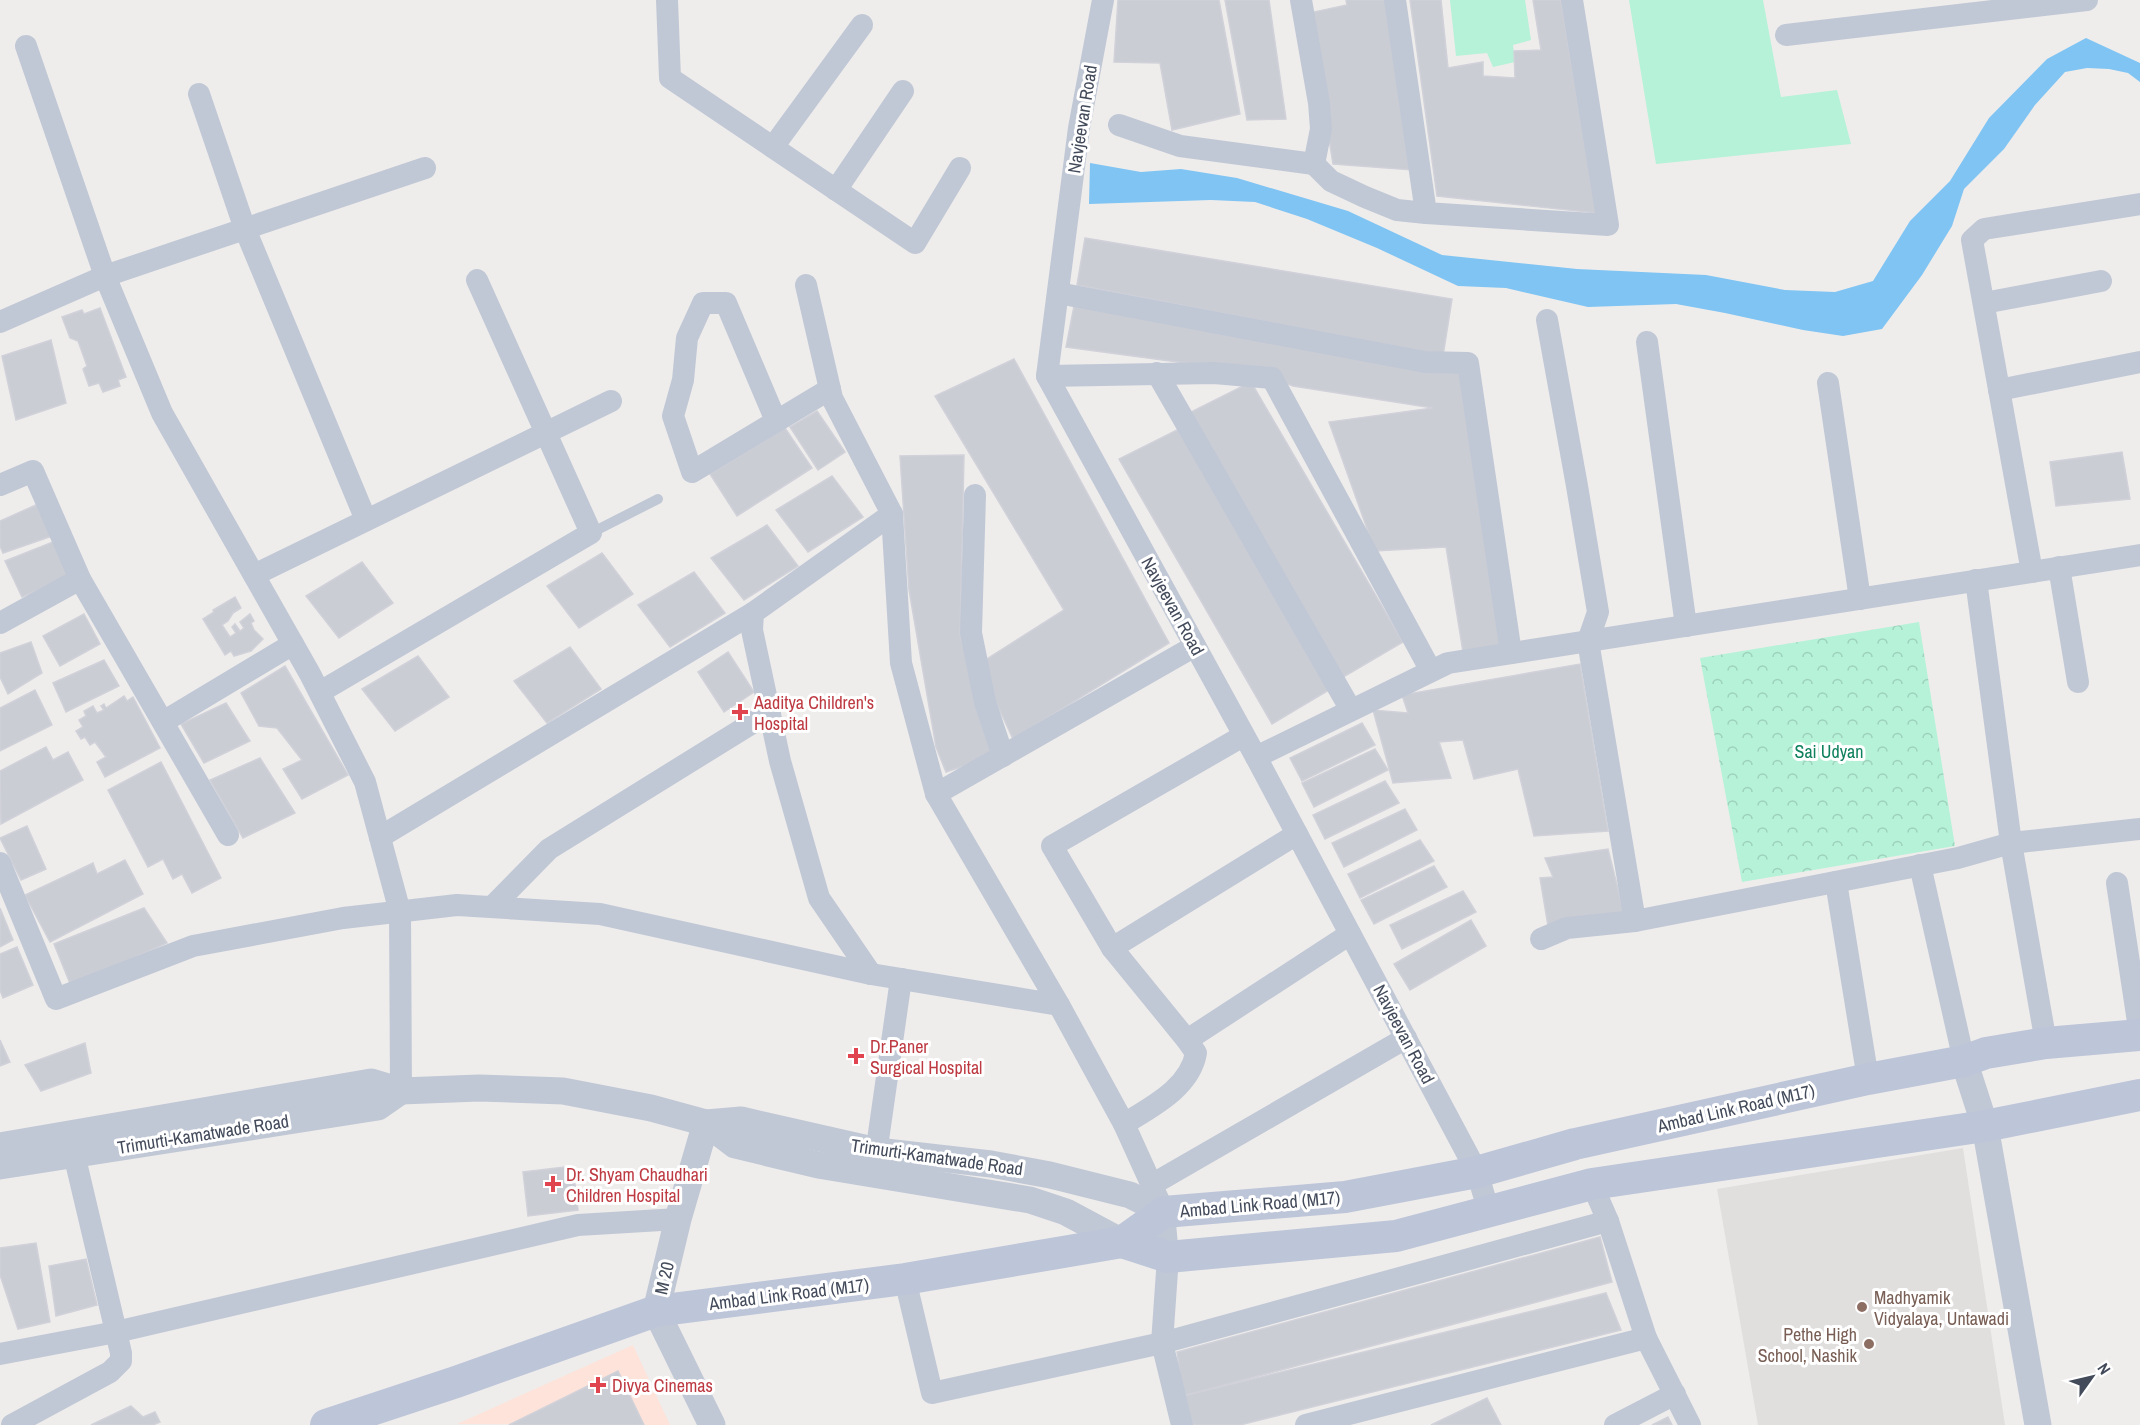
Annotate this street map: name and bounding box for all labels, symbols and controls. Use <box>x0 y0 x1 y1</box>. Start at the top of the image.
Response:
street label: Navjeevan Road <box>1061 63 1103 175</box>
street label: Navjeevan Road <box>1136 552 1210 660</box>
place label: Aaditya Children's Hospital <box>753 690 874 736</box>
marker: Aaditya Children's Hospital <box>731 703 749 721</box>
park label: Sai Udyan <box>1795 739 1863 764</box>
street label: Navjeevan Road <box>1367 980 1441 1088</box>
place label: Dr.Paner Surgical Hospital <box>870 1034 982 1080</box>
marker: Dr.Paner Surgical Hospital <box>847 1047 865 1065</box>
street label: Ambad Link Road (M17) <box>1654 1078 1817 1138</box>
street label: Trimurti-Kamatwade Road <box>115 1108 291 1160</box>
street label: Trimurti-Kamatwade Road <box>849 1133 1025 1181</box>
place label: Dr. Shyam Chaudhari Children Hospital <box>566 1162 708 1208</box>
marker: Dr. Shyam Chaudhari Children Hospital <box>544 1175 562 1193</box>
street label: Ambad Link Road (M17) <box>1178 1185 1341 1224</box>
street label: M 20 <box>648 1259 680 1297</box>
street label: Ambad Link Road (M17) <box>707 1272 870 1316</box>
place label: Madhyamik Vidyalaya, Untawadi <box>1874 1285 2009 1331</box>
marker: Madhyamik Vidyalaya, Untawadi <box>1855 1300 1869 1314</box>
place label: Pethe High School, Nashik <box>1758 1322 1858 1368</box>
marker: Pethe High School, Nashik <box>1862 1337 1876 1351</box>
north arrow <box>2062 1347 2122 1407</box>
text: N <box>2093 1359 2116 1379</box>
place label: Divya Cinemas <box>612 1373 713 1398</box>
marker: Divya Cinemas <box>589 1376 607 1394</box>

